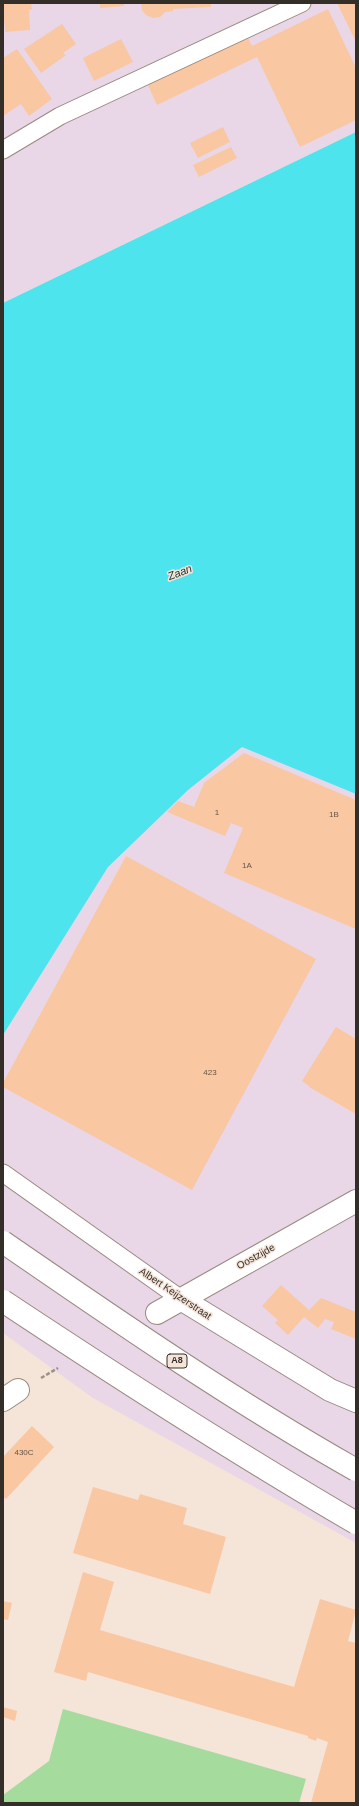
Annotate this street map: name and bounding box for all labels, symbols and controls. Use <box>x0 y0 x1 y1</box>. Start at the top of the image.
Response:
water label: Zaan <box>166 562 194 584</box>
house number: 1 <box>215 808 219 818</box>
house number: 1B <box>329 810 339 820</box>
house number: 1A <box>242 861 252 871</box>
house number: 423 <box>203 1068 217 1078</box>
street label: Oostzijde <box>235 1242 277 1272</box>
street label: Albert Keijzerstraat <box>137 1265 213 1323</box>
road number: A8 <box>167 1354 187 1368</box>
house number: 430C <box>14 1448 34 1458</box>

